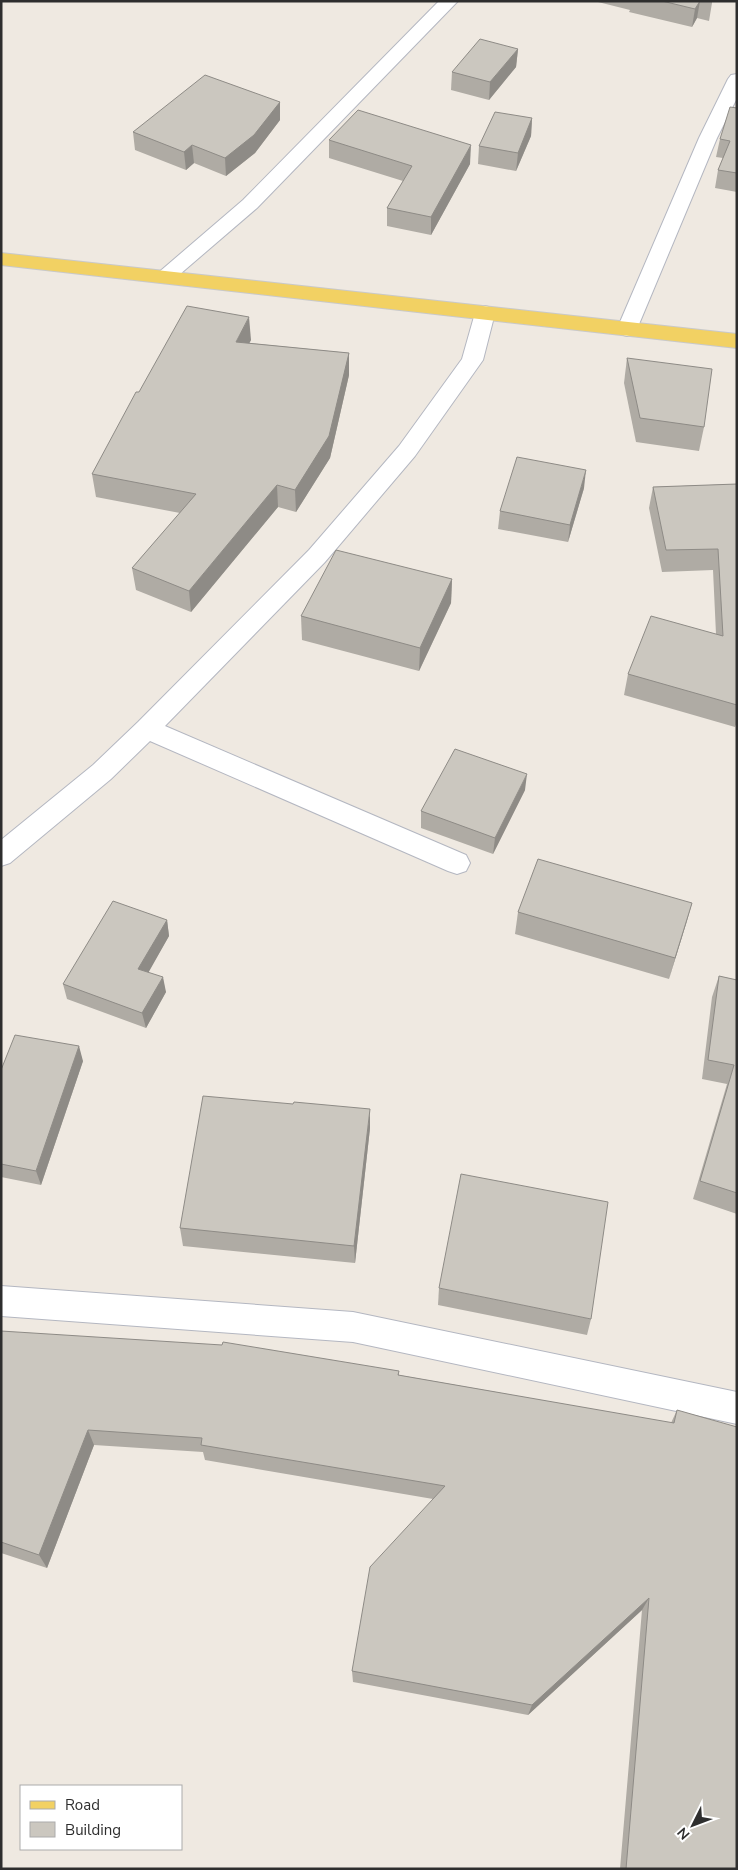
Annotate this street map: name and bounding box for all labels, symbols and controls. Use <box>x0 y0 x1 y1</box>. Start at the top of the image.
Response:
legend <box>20 1785 182 1850</box>
text: Road <box>65 1795 100 1815</box>
north arrow <box>668 1800 718 1850</box>
text: Building <box>65 1820 121 1840</box>
text: N <box>673 1823 694 1844</box>

